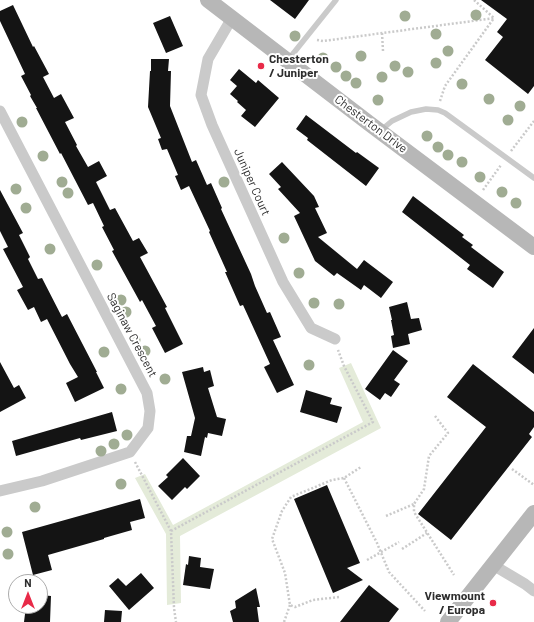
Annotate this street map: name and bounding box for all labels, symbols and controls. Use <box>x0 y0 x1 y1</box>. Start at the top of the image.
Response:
place label: Chesterton / Juniper <box>269 52 329 80</box>
marker: Chesterton / Juniper <box>256 61 266 71</box>
street label: Chesterton Drive <box>332 92 410 156</box>
street label: Juniper Court <box>231 146 273 218</box>
street label: Saginaw Crescent <box>104 290 160 380</box>
north arrow <box>8 574 48 614</box>
text: N <box>24 576 32 589</box>
place label: Viewmount / Europa <box>425 589 485 617</box>
marker: Viewmount / Europa <box>488 598 498 608</box>

